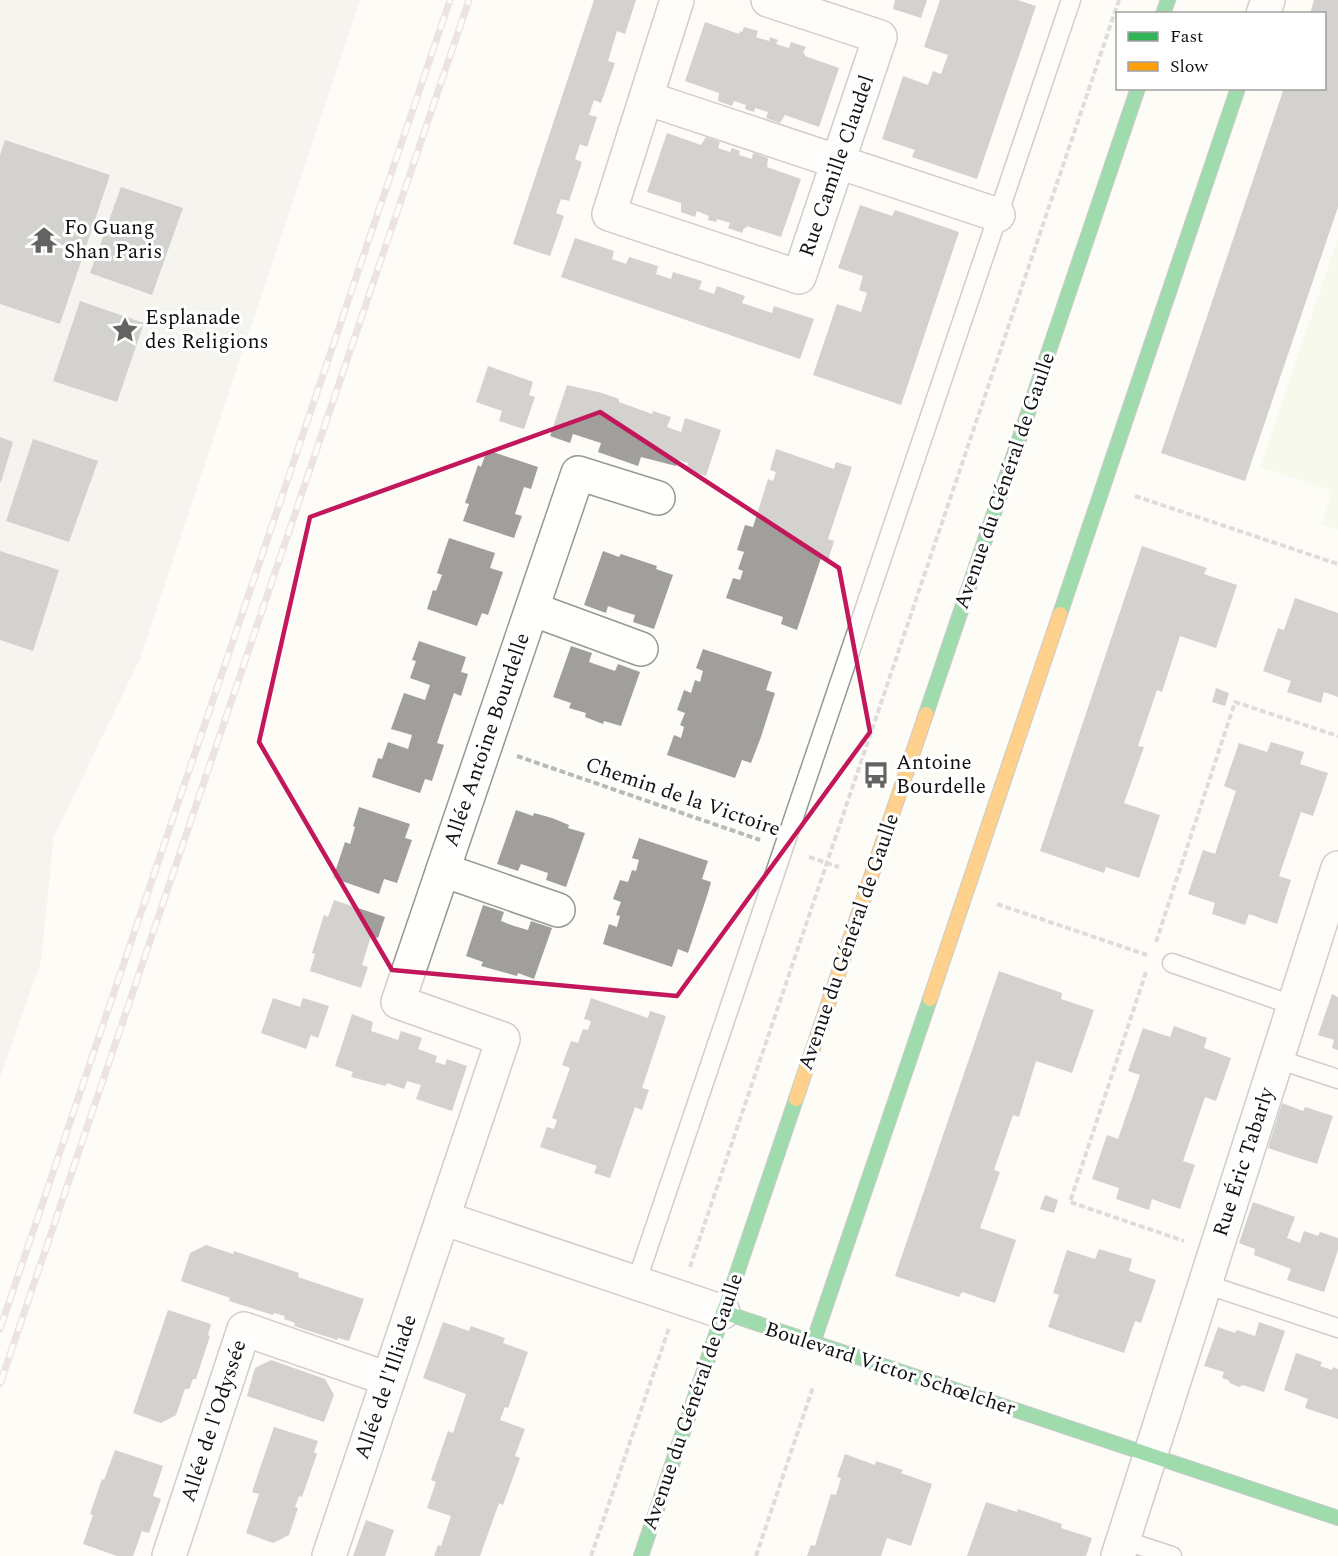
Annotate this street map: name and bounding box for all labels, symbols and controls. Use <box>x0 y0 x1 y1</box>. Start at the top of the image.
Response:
legend <box>1116 12 1326 90</box>
text: Fast <box>1170 23 1203 50</box>
text: Slow <box>1170 53 1209 80</box>
street label: Rue Camille Claudel <box>791 71 883 261</box>
place label: Fo Guang Shan Paris <box>64 212 162 268</box>
temple icon: Fo Guang Shan Paris <box>29 225 59 255</box>
place label: Esplanade des Religions <box>145 302 269 358</box>
place icon: Esplanade des Religions <box>110 315 140 345</box>
street label: Avenue du Général de Gaulle <box>946 348 1064 614</box>
street label: Allée Antoine Bourdelle <box>435 629 539 851</box>
place label: Antoine Bourdelle <box>896 747 986 803</box>
street label: Chemin de la Victoire <box>581 749 785 845</box>
bus stop icon: Antoine Bourdelle <box>861 760 891 790</box>
street label: Avenue du Général de Gaulle <box>790 809 908 1075</box>
street label: Rue Éric Tabarly <box>1205 1082 1283 1241</box>
street label: Avenue du Général de Gaulle <box>634 1269 752 1535</box>
street label: Allée de l'Illiade <box>346 1310 426 1464</box>
street label: Boulevard Victor Schœlcher <box>760 1313 1020 1425</box>
street label: Allée de l'Odyssée <box>173 1336 255 1506</box>

